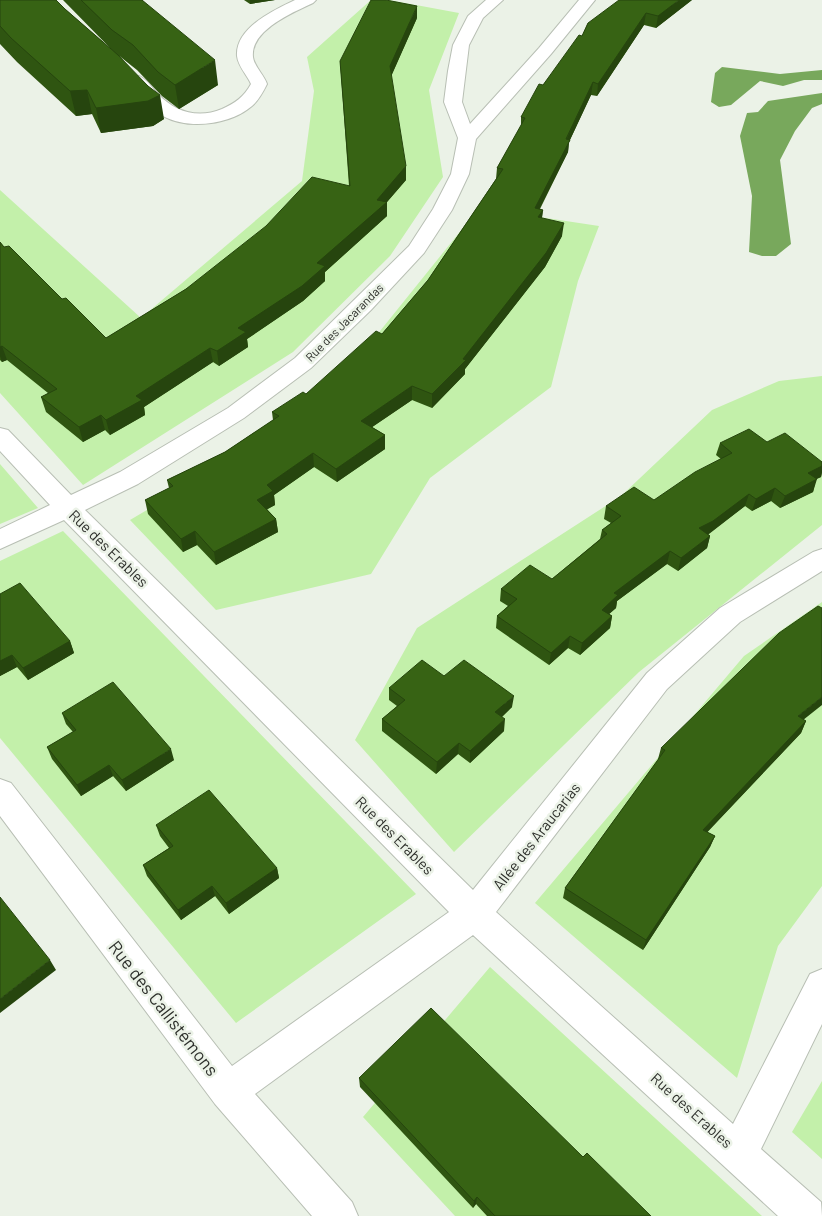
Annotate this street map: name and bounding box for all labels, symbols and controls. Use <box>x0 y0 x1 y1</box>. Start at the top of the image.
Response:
street label: Rue des Jacarandas <box>302 280 386 364</box>
street label: Rue des Erables <box>66 506 152 590</box>
street label: Allée des Araucarias <box>489 779 583 893</box>
street label: Rue des Erables <box>352 792 438 878</box>
street label: Rue des Callistémons <box>104 936 224 1080</box>
street label: Rue des Erables <box>648 1069 736 1151</box>

